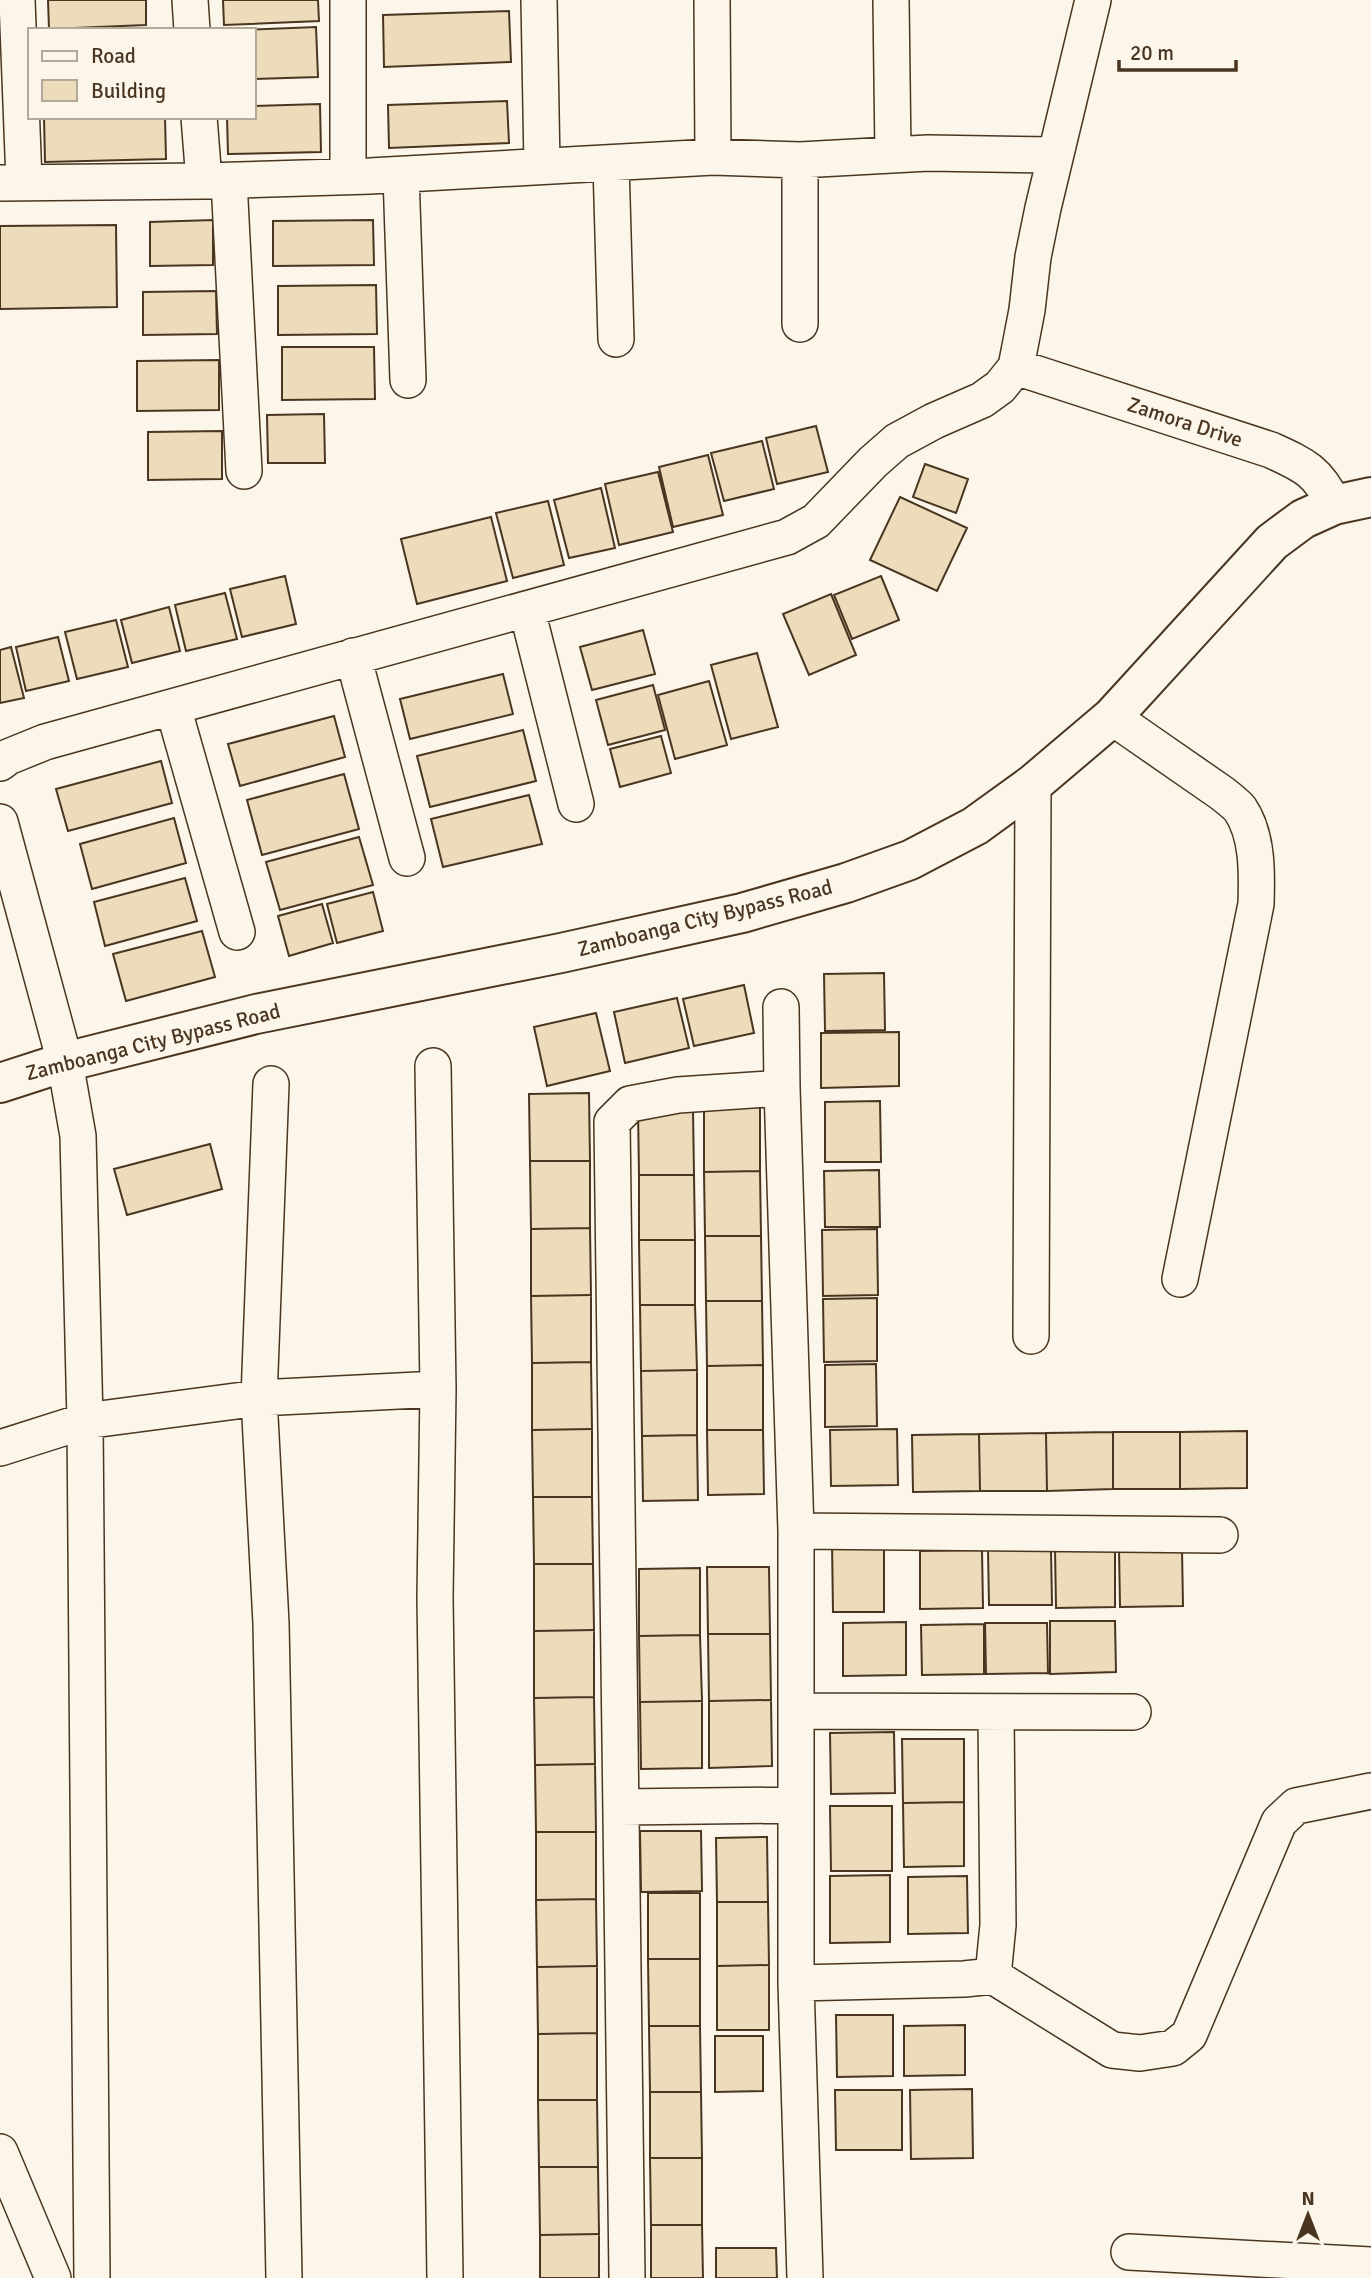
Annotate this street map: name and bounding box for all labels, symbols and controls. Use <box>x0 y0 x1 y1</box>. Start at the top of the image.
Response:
legend <box>28 28 256 119</box>
scale bar <box>1119 28 1236 72</box>
text: 20 m <box>1130 40 1174 66</box>
text: Road <box>91 43 136 69</box>
text: Building <box>91 78 166 104</box>
street label: Zamora Drive <box>1124 391 1246 453</box>
street label: Zamboanga City Bypass Road <box>575 874 835 962</box>
street label: Zamboanga City Bypass Road <box>23 998 283 1086</box>
north arrow <box>1273 2180 1343 2250</box>
text: N <box>1301 2187 1315 2211</box>

